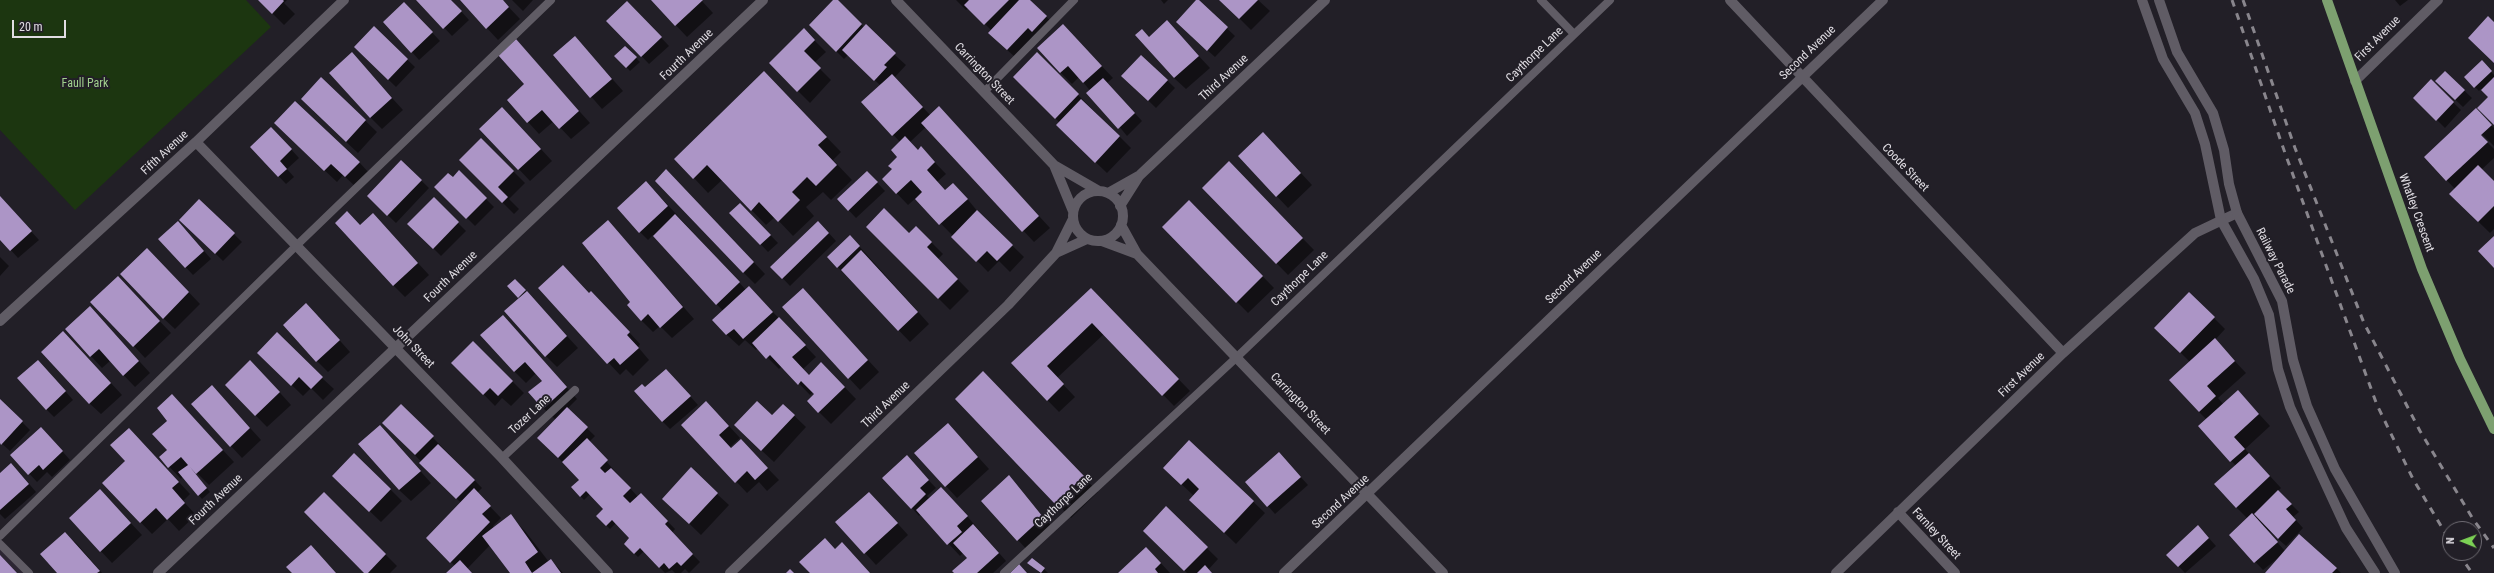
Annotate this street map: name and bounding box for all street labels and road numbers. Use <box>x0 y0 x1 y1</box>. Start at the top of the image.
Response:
street label: First Avenue <box>2352 13 2404 65</box>
street label: Second Avenue <box>1777 23 1839 83</box>
street label: Caythorpe Lane <box>1503 24 1567 86</box>
street label: Fourth Avenue <box>658 26 716 84</box>
street label: Carrington Street <box>951 40 1017 108</box>
street label: Third Avenue <box>1197 52 1251 104</box>
street label: Fifth Avenue <box>139 128 191 178</box>
street label: Coode Street <box>1879 141 1931 195</box>
street label: Whatley Crescent <box>2395 172 2437 254</box>
street label: Railway Parade <box>2252 226 2298 296</box>
street label: Second Avenue <box>1543 247 1605 307</box>
street label: Fourth Avenue <box>422 248 480 306</box>
street label: Caythorpe Lane <box>1268 248 1332 310</box>
street label: John Street <box>389 322 437 372</box>
street label: First Avenue <box>1996 349 2048 401</box>
street label: Carrington Street <box>1267 370 1333 438</box>
street label: Third Avenue <box>859 378 913 432</box>
street label: Tozer Lane <box>506 392 554 438</box>
street label: Caythorpe Lane <box>1032 471 1096 531</box>
street label: Fourth Avenue <box>186 472 246 528</box>
street label: Second Avenue <box>1310 472 1372 532</box>
street label: Farnley Street <box>1909 505 1963 563</box>

